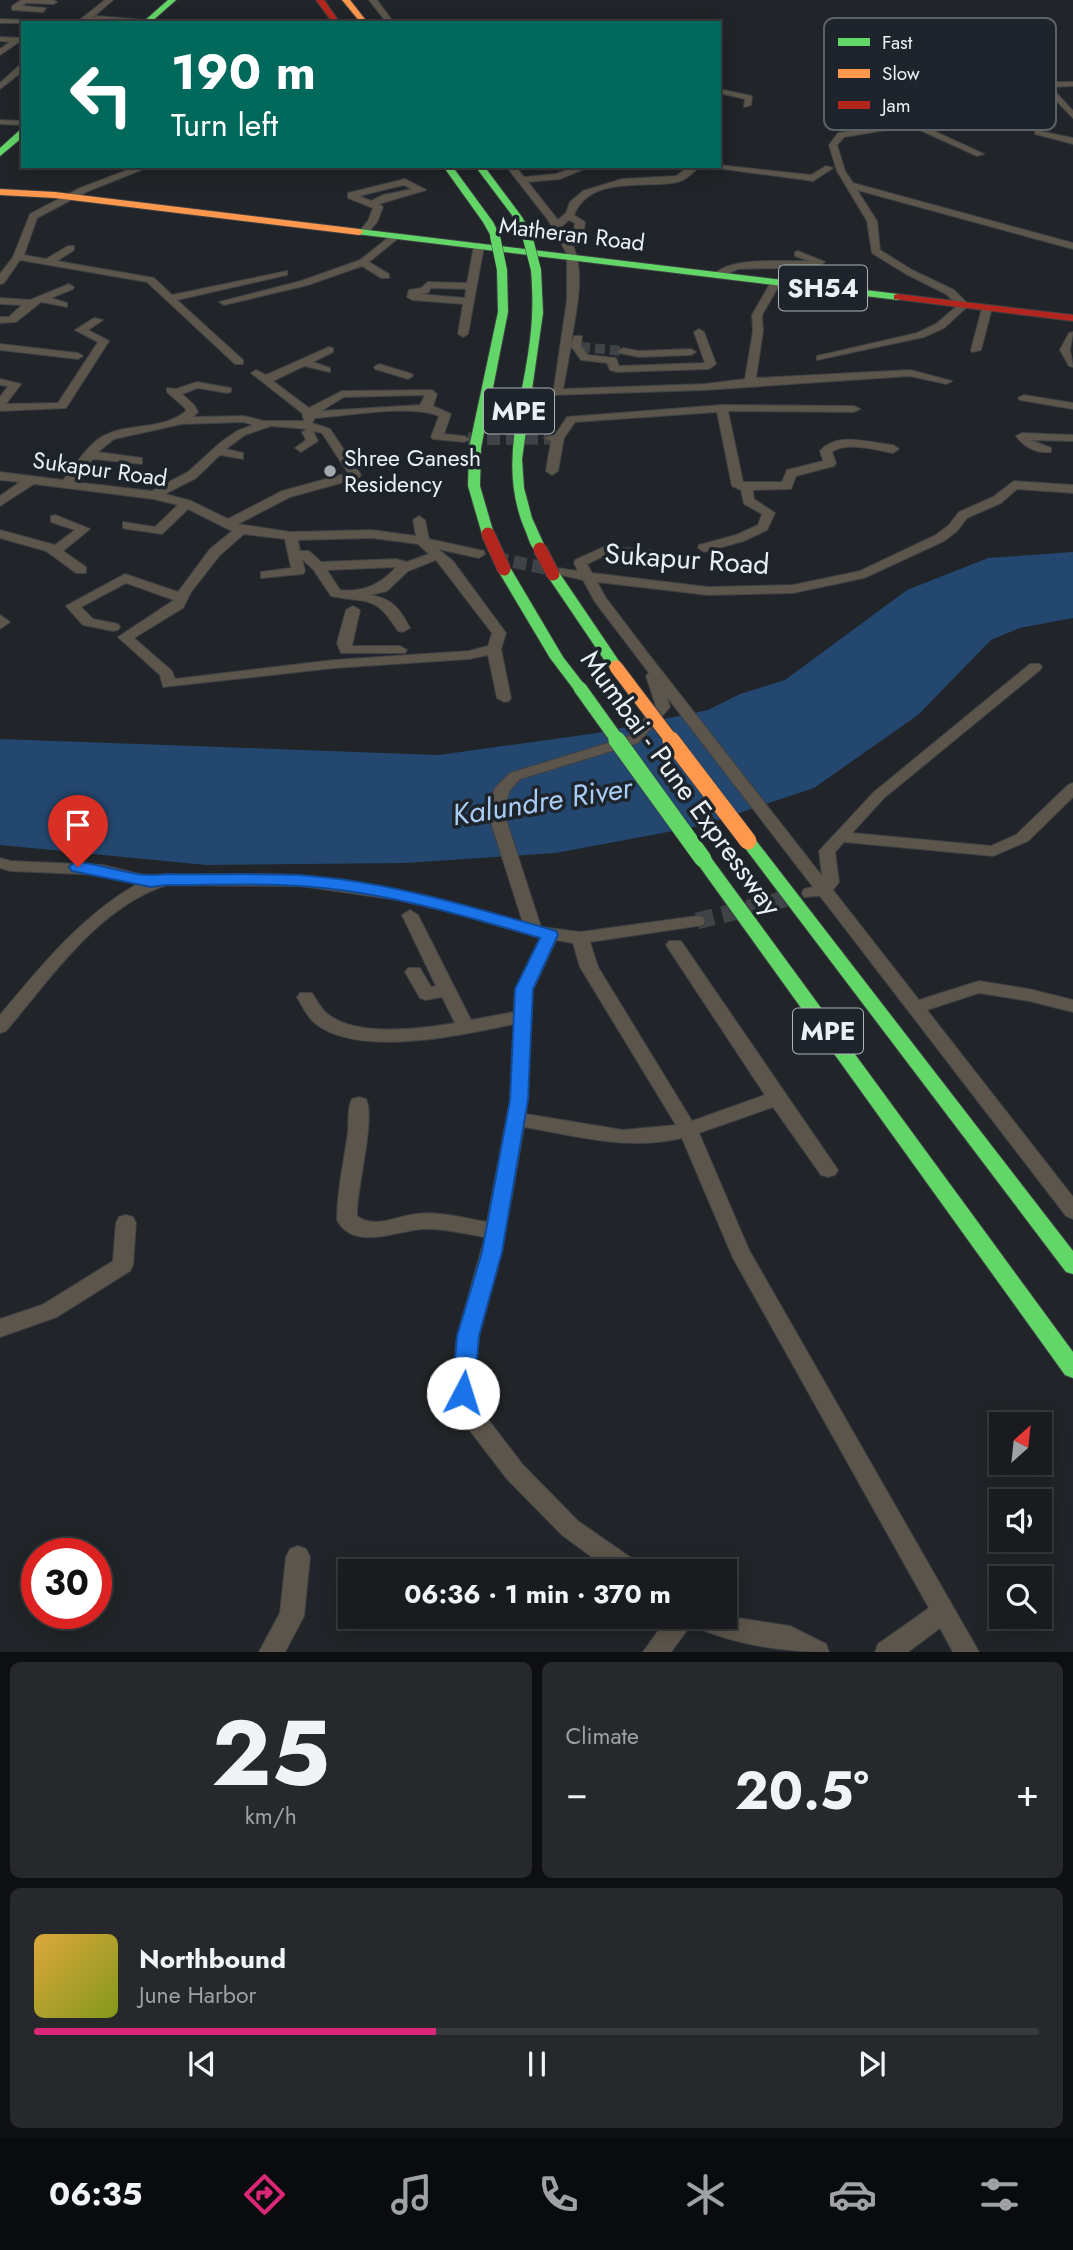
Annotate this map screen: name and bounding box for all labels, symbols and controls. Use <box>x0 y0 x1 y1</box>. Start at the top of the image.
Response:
legend <box>824 18 1056 130</box>
text: Fast <box>882 29 913 56</box>
text: 190 m <box>171 37 316 107</box>
icon: left <box>56 49 147 140</box>
text: Slow <box>882 60 920 87</box>
text: Jam <box>879 92 911 119</box>
text: Turn left <box>171 102 278 148</box>
street label: Matheran Road <box>497 208 647 260</box>
road number: SH54 <box>779 266 867 310</box>
road number: MPE <box>484 388 554 434</box>
place label: Shree Ganesh Residency <box>344 441 481 501</box>
street label: Sukapur Road <box>31 443 169 495</box>
marker: Shree Ganesh Residency <box>322 463 338 479</box>
street label: Sukapur Road <box>603 533 771 585</box>
street label: Mumbai - Pune Expressway <box>571 642 792 925</box>
water label: Kalundre River <box>449 765 637 836</box>
pin <box>48 795 108 867</box>
icon: arrive <box>59 806 97 844</box>
road number: MPE <box>793 1008 863 1054</box>
position arrow <box>426 1356 500 1430</box>
north arrow <box>989 1412 1052 1475</box>
map controls <box>989 1412 1052 1629</box>
button: sound <box>989 1489 1052 1552</box>
speed limit sign: 30 <box>21 1538 112 1629</box>
button: search <box>989 1566 1052 1629</box>
text: 06:36 · 1 min · 370 m <box>404 1575 671 1613</box>
text: 25 <box>212 1688 330 1819</box>
text: Climate <box>566 1719 639 1753</box>
text: 20.5° <box>735 1753 869 1829</box>
text: − <box>566 1765 588 1820</box>
text: + <box>1016 1765 1039 1820</box>
text: km/h <box>245 1799 297 1833</box>
text: Northbound <box>139 1940 286 1978</box>
text: June Harbor <box>139 1978 256 2012</box>
icon: previous <box>183 2045 221 2083</box>
icon: pause <box>518 2045 556 2083</box>
icon: next <box>853 2045 891 2083</box>
icon: directions <box>240 2170 289 2219</box>
icon: music <box>387 2170 436 2219</box>
icon: phone <box>534 2170 583 2219</box>
icon: climate <box>681 2170 730 2219</box>
icon: car <box>828 2170 877 2219</box>
icon: filters <box>975 2170 1024 2219</box>
text: 06:35 <box>49 2171 142 2217</box>

